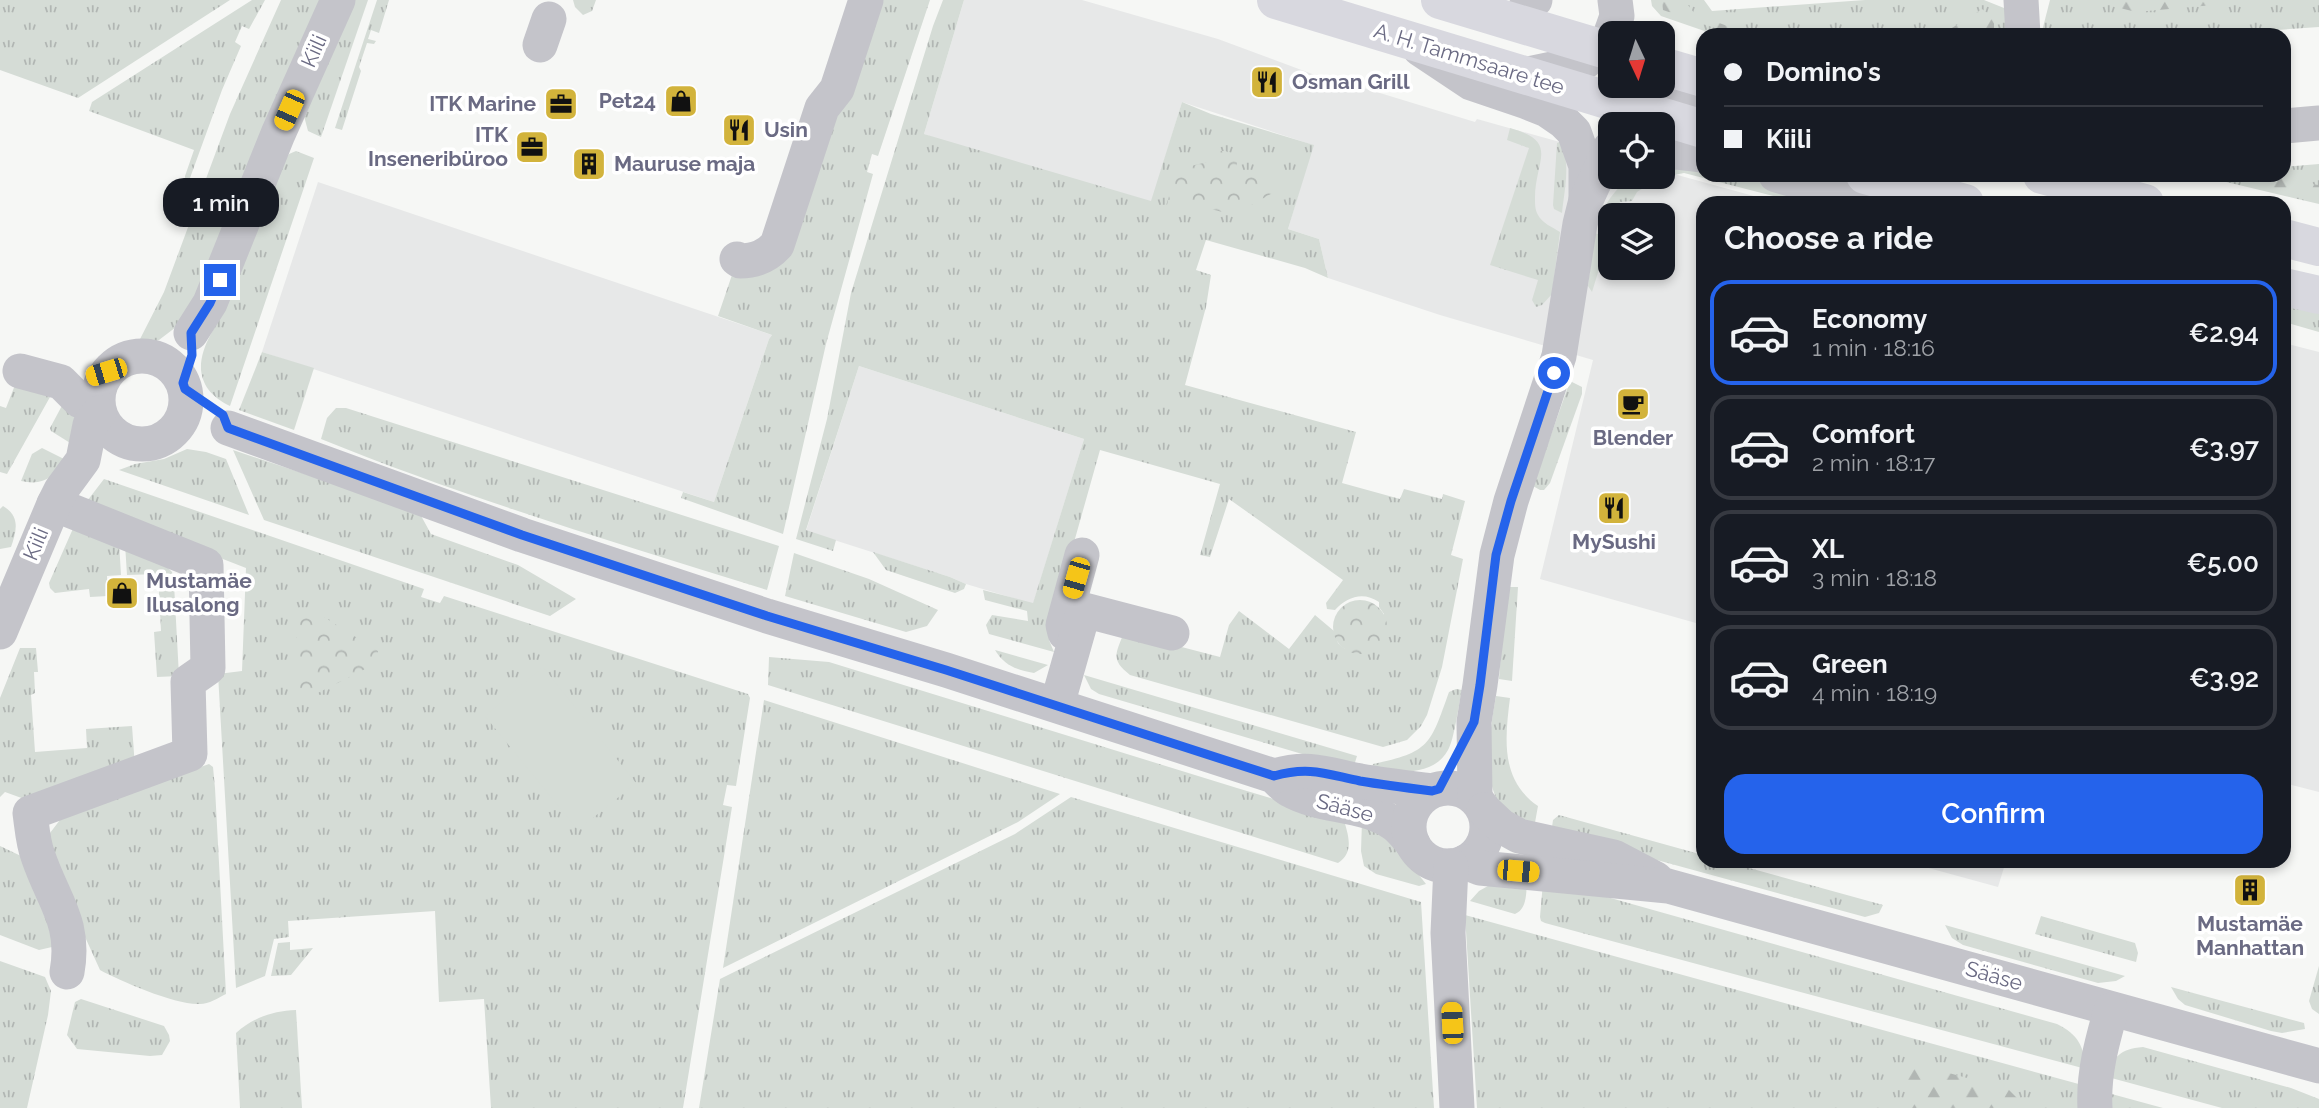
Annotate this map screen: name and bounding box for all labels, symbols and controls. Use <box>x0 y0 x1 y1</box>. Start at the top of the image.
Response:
street label: A. H. Tammsaare tee <box>1371 18 1567 99</box>
north arrow <box>1598 21 1675 98</box>
map controls <box>1598 21 1675 280</box>
street label: Kiili <box>295 31 332 71</box>
text: Domino's <box>1766 57 1881 87</box>
restaurant icon: Osman Grill <box>1248 63 1286 101</box>
place label: Osman Grill <box>1292 69 1410 94</box>
shop icon: Pet24 <box>662 82 700 120</box>
office icon: ITK Marine <box>542 85 580 123</box>
car <box>271 87 308 133</box>
place label: Pet24 <box>599 88 656 113</box>
place label: ITK Marine <box>429 91 536 116</box>
restaurant icon: Usin <box>720 111 758 149</box>
button: locate <box>1598 112 1675 189</box>
place label: Usin <box>764 117 808 142</box>
place label: ITK Inseneribüroo <box>368 122 509 171</box>
text: Kiili <box>1766 124 1812 154</box>
office icon: ITK Inseneribüroo <box>513 128 551 166</box>
building icon: Mauruse maja <box>570 145 608 183</box>
place label: Mauruse maja <box>614 151 755 176</box>
callout: 1 min <box>162 178 278 228</box>
text: 1 min <box>192 189 250 216</box>
button: layers <box>1598 203 1675 280</box>
text: Choose a ride <box>1724 219 1933 256</box>
route end <box>204 264 236 296</box>
icon: car <box>1728 301 1791 364</box>
text: Economy <box>1812 304 1927 334</box>
text: €2.94 <box>2188 318 2259 348</box>
text: 1 min · 18:16 <box>1812 334 1935 361</box>
car <box>83 356 130 388</box>
route start <box>1538 357 1570 389</box>
cafe icon: Blender <box>1614 385 1652 423</box>
icon: car <box>1728 416 1791 479</box>
text: Comfort <box>1812 419 1915 449</box>
place label: Blender <box>1593 425 1673 450</box>
text: €3.97 <box>2189 433 2259 463</box>
text: 2 min · 18:17 <box>1812 449 1935 476</box>
restaurant icon: MySushi <box>1595 489 1633 527</box>
street label: Kiili <box>18 524 53 564</box>
place label: MySushi <box>1572 529 1656 554</box>
icon: car <box>1728 531 1791 594</box>
text: XL <box>1812 534 1844 564</box>
text: €5.00 <box>2186 548 2259 578</box>
car <box>1061 555 1092 601</box>
text: 3 min · 18:18 <box>1812 564 1937 591</box>
place label: Mustamäe Ilusalong <box>146 568 252 617</box>
shop icon: Mustamäe Ilusalong <box>103 574 141 612</box>
icon: car <box>1728 646 1791 709</box>
text: Green <box>1812 649 1888 679</box>
text: €3.92 <box>2189 663 2259 693</box>
text: 4 min · 18:19 <box>1812 679 1937 706</box>
button: Confirm <box>1724 774 2263 854</box>
street label: Sääse <box>1314 788 1376 827</box>
car <box>1497 859 1540 883</box>
building icon: Mustamäe Manhattan <box>2231 871 2269 909</box>
place label: Mustamäe Manhattan <box>2196 911 2304 960</box>
street label: Sääse <box>1963 955 2026 996</box>
car <box>1441 1001 1464 1045</box>

